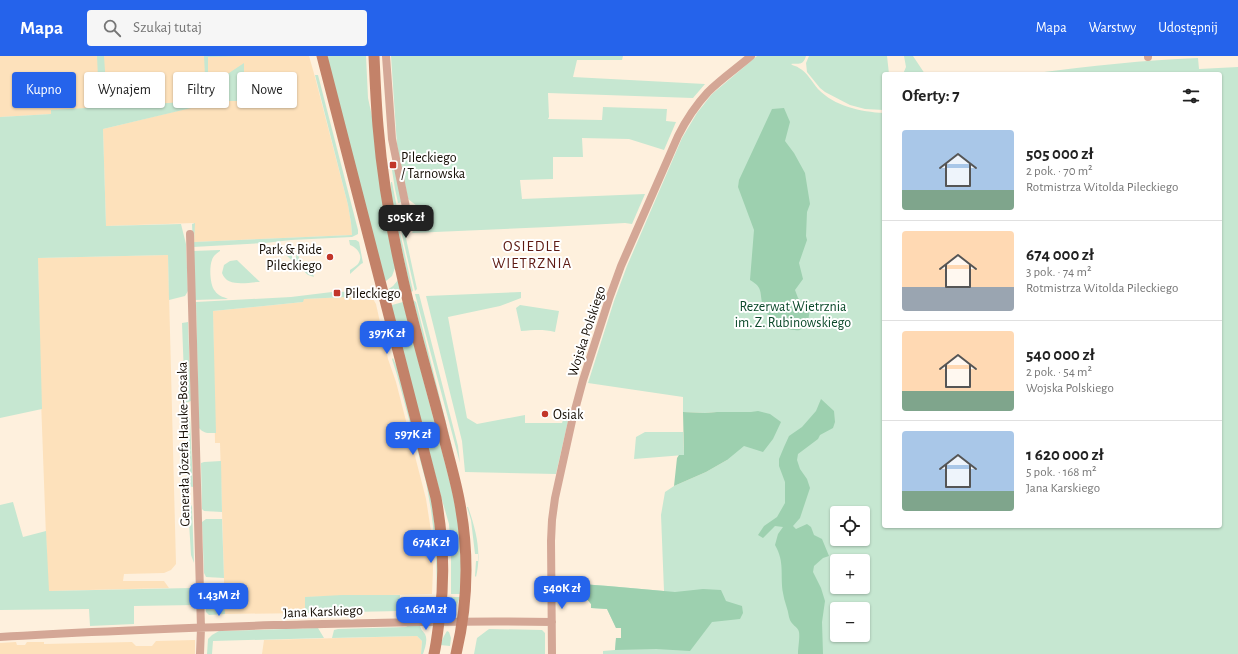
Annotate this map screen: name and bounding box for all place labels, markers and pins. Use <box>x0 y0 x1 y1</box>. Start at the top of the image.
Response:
place label: Pileckiego / Tarnowska <box>401 151 466 181</box>
marker: Pileckiego / Tarnowska <box>388 160 398 170</box>
pin: 505K zł <box>369 205 443 239</box>
place label: Park & Ride Pileckiego <box>259 243 322 273</box>
marker: Park & Ride Pileckiego <box>325 252 335 262</box>
place label: Pileckiego <box>345 287 401 301</box>
marker: Pileckiego <box>332 288 342 298</box>
pin: 397K zł <box>350 321 424 355</box>
place label: Osiak <box>553 408 584 422</box>
marker: Osiak <box>540 409 550 419</box>
pin: 597K zł <box>376 422 450 456</box>
pin: 674K zł <box>394 530 468 564</box>
pin: 540K zł <box>525 576 599 610</box>
pin: 1.43M zł <box>178 583 260 617</box>
pin: 1.62M zł <box>385 597 467 631</box>

